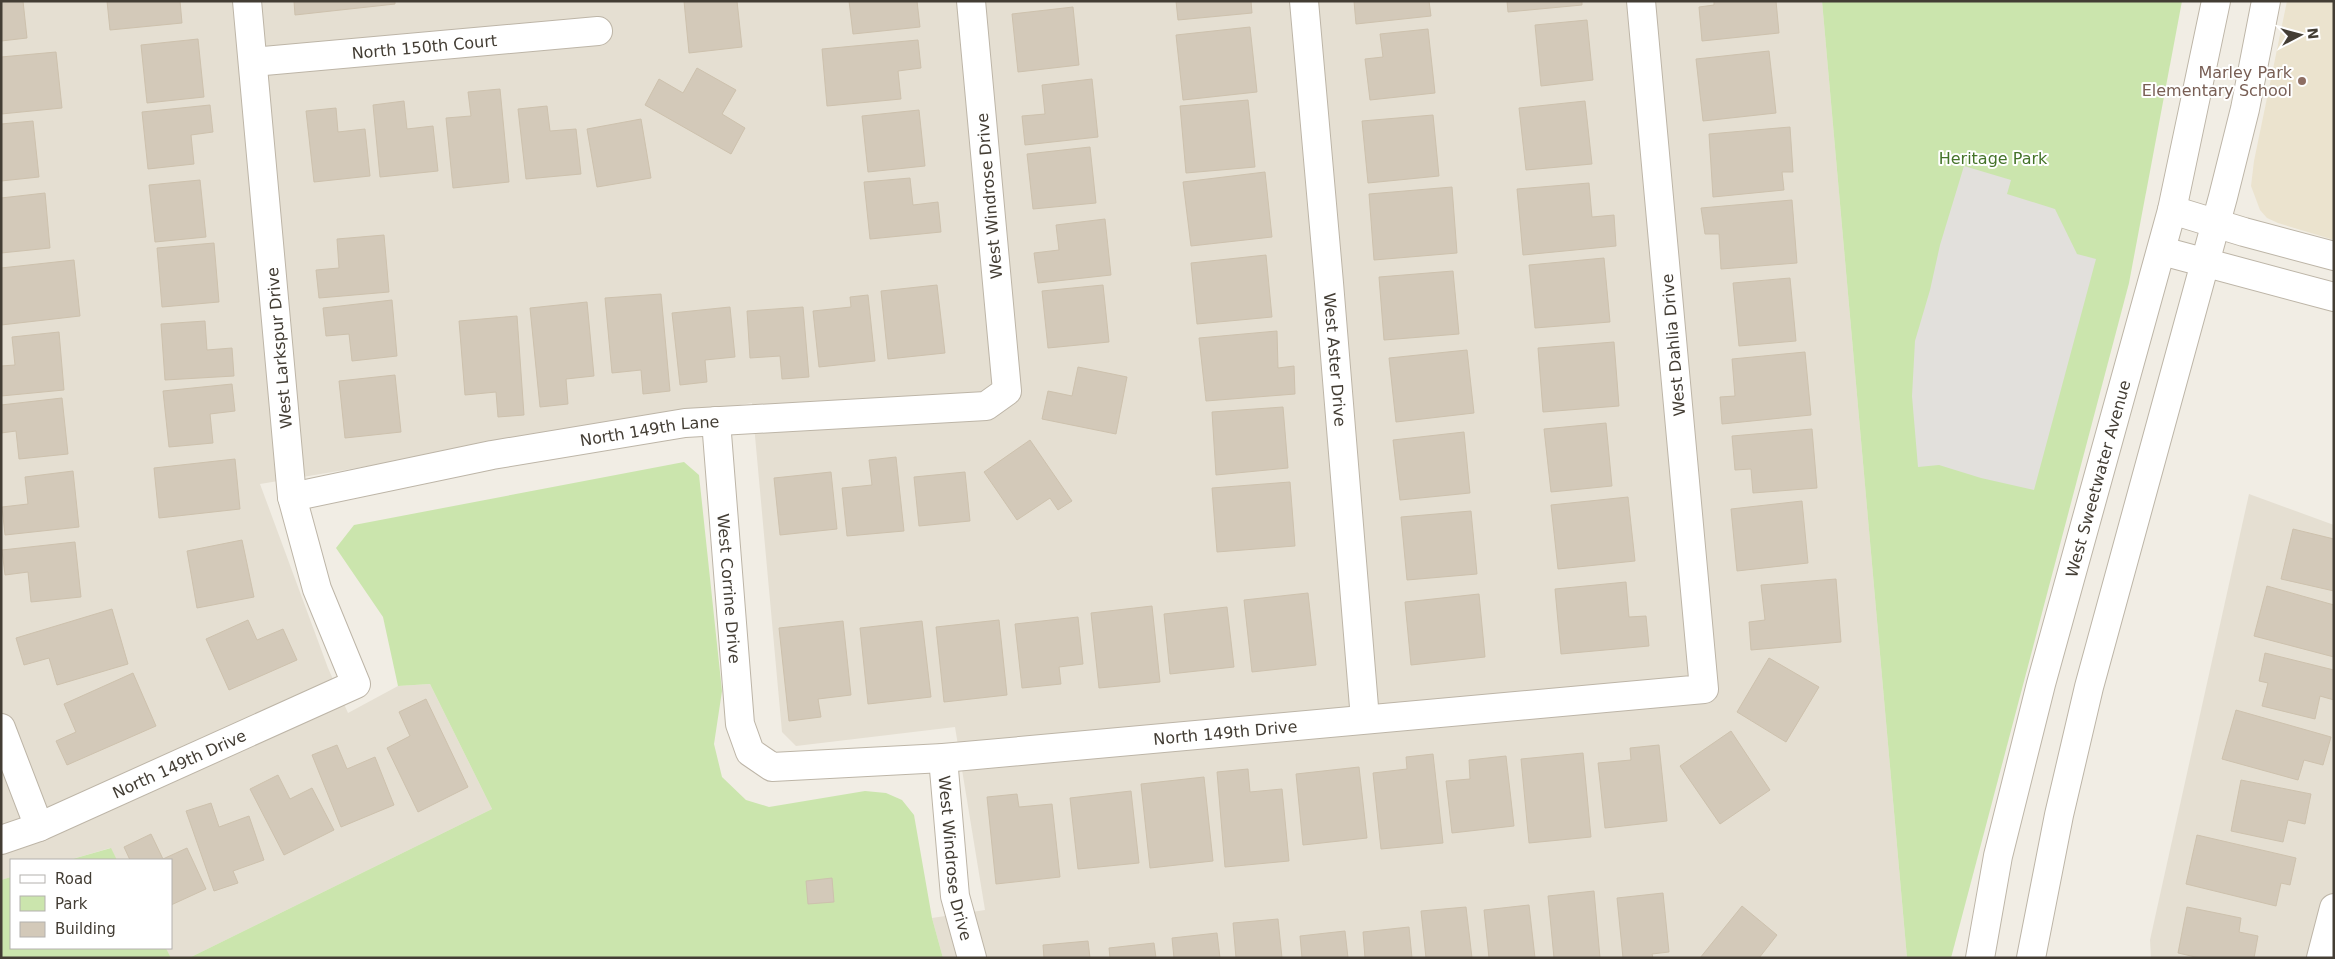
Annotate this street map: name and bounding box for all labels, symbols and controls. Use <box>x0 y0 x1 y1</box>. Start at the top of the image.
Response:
north arrow <box>2275 10 2325 60</box>
text: N <box>2304 27 2321 40</box>
street label: North 150th Court <box>351 31 498 63</box>
place label: Marley Park Elementary School <box>2142 63 2293 100</box>
marker: Marley Park Elementary School <box>2296 75 2308 87</box>
street label: West Windrose Drive <box>973 112 1006 280</box>
park label: Heritage Park <box>1939 149 2048 168</box>
street label: West Larkspur Drive <box>263 266 296 429</box>
street label: West Dahlia Drive <box>1658 273 1689 417</box>
street label: West Aster Drive <box>1320 292 1350 427</box>
street label: West Sweetwater Avenue <box>2062 378 2135 579</box>
street label: North 149th Lane <box>579 412 720 450</box>
street label: West Corrine Drive <box>713 513 744 664</box>
street label: North 149th Drive <box>1152 717 1298 749</box>
street label: North 149th Drive <box>110 726 249 803</box>
street label: West Windrose Drive <box>935 775 976 943</box>
legend <box>10 859 172 949</box>
text: Road <box>55 870 93 888</box>
text: Park <box>55 895 88 913</box>
text: Building <box>55 920 116 938</box>

